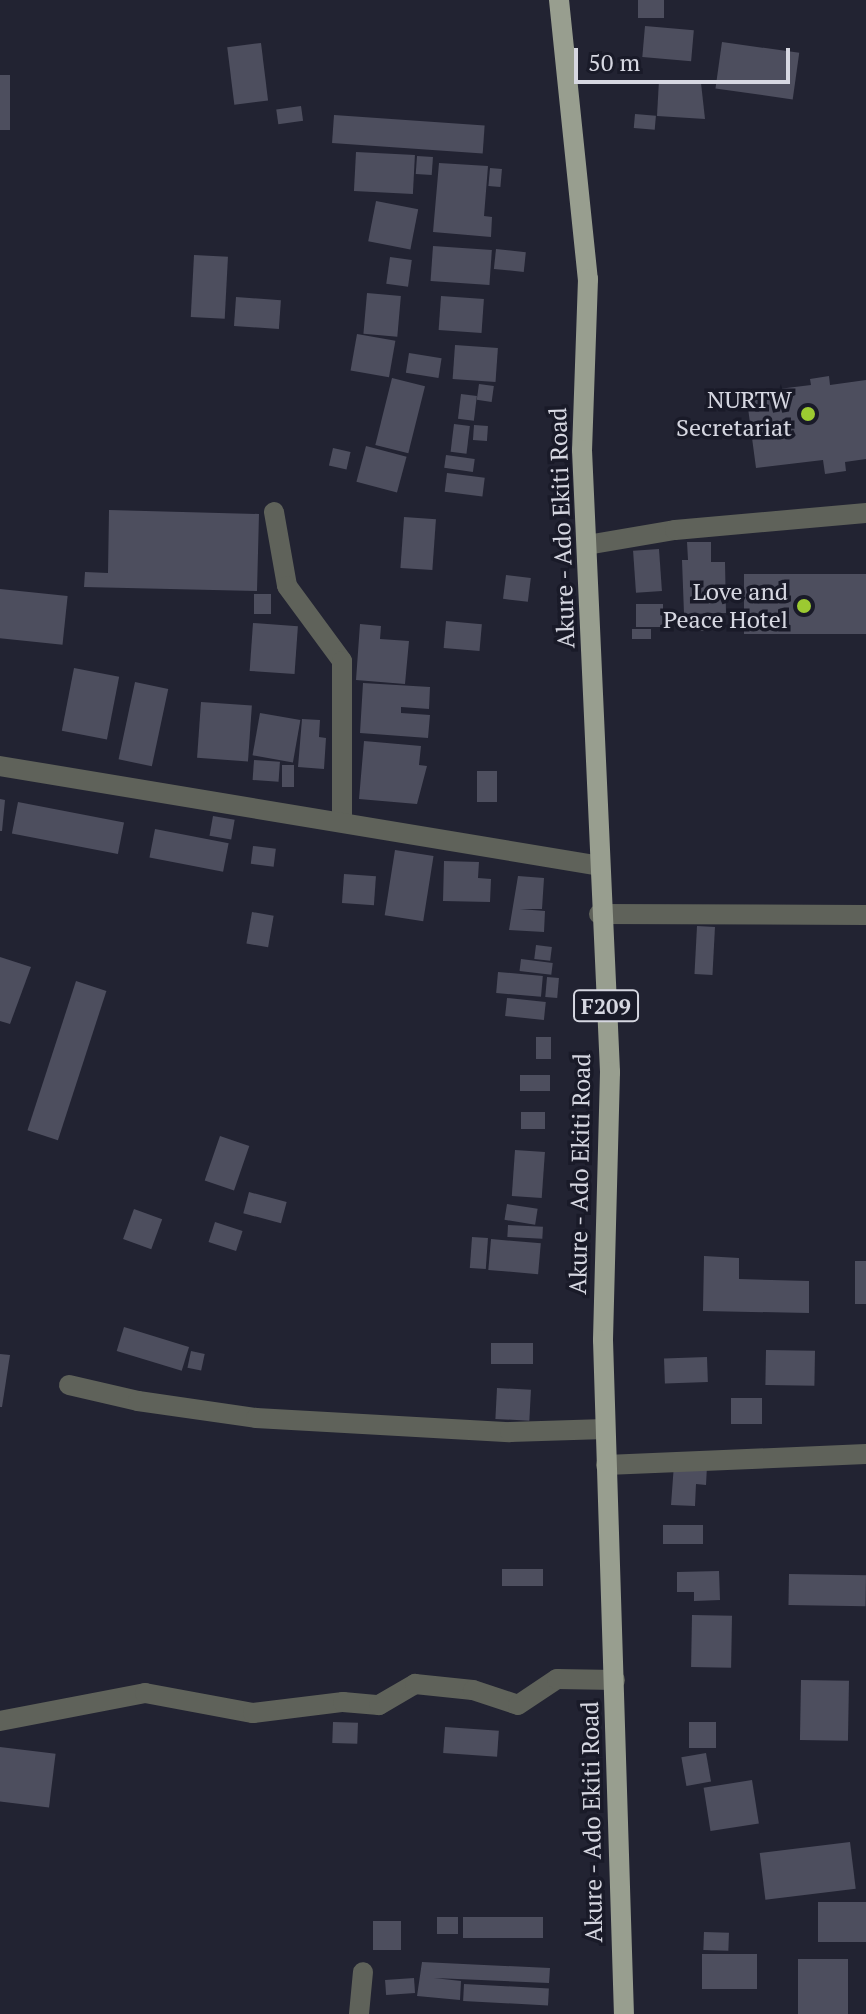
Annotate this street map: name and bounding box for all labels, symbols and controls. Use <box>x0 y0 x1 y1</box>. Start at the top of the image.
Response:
scale bar <box>578 32 794 82</box>
text: 50 m <box>588 46 640 78</box>
place label: NURTW Secretariat <box>676 386 792 442</box>
marker: NURTW Secretariat <box>799 405 817 423</box>
street label: Akure - Ado Ekiti Road <box>543 406 581 650</box>
place label: Love and Peace Hotel <box>663 578 788 634</box>
marker: Love and Peace Hotel <box>795 597 813 615</box>
road number: F209 <box>572 988 640 1024</box>
street label: Akure - Ado Ekiti Road <box>563 1052 597 1296</box>
street label: Akure - Ado Ekiti Road <box>575 1700 609 1944</box>

